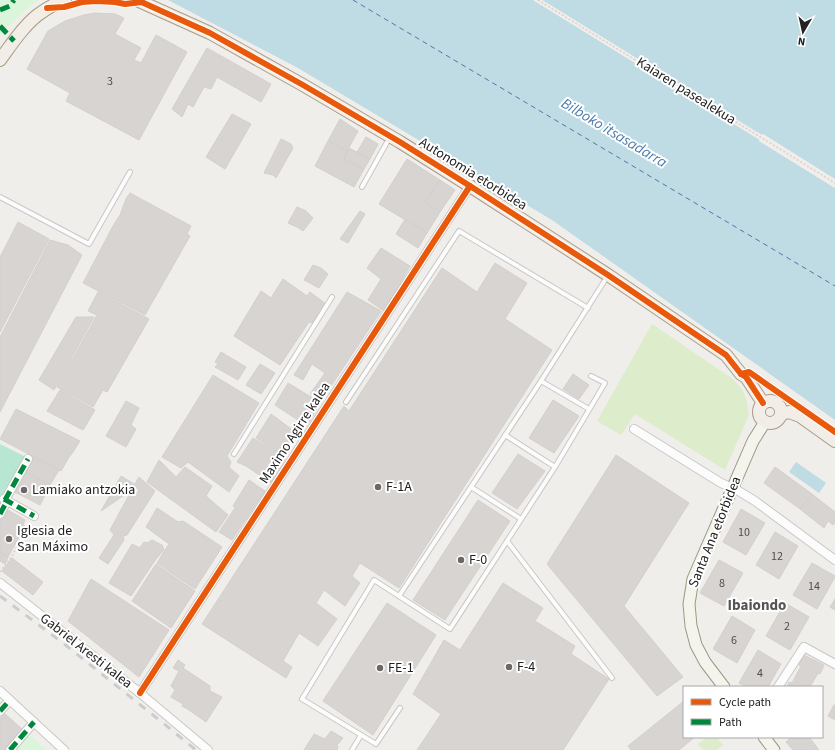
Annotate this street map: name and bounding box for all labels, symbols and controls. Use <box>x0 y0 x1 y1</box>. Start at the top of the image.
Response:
north arrow <box>783 12 823 52</box>
text: N <box>797 33 806 49</box>
street label: Kaiaren pasealekua <box>632 52 740 130</box>
house number: 3 <box>107 73 113 90</box>
water label: Bilboko itsasadarra <box>557 93 671 173</box>
street label: Autonomia etorbidea <box>415 133 531 215</box>
street label: Maximo Agirre kalea <box>255 378 335 488</box>
street label: Santa Ana etorbidea <box>684 473 746 591</box>
place label: F-1A <box>386 477 412 497</box>
place label: Lamiako antzokia <box>32 480 135 500</box>
marker: F-1A <box>373 482 383 492</box>
marker: Lamiako antzokia <box>19 485 29 495</box>
place label: Iglesia de San Máximo <box>17 521 88 557</box>
house number: 10 <box>738 524 750 541</box>
marker: Iglesia de San Máximo <box>4 534 14 544</box>
house number: 12 <box>771 548 783 565</box>
place label: F-0 <box>469 550 487 570</box>
marker: F-0 <box>456 555 466 565</box>
house number: 8 <box>719 575 725 592</box>
house number: 14 <box>808 578 820 595</box>
district label: Ibaiondo <box>728 595 786 616</box>
street label: Gabriel Aresti kalea <box>36 609 136 693</box>
house number: 2 <box>784 618 790 635</box>
house number: 6 <box>731 632 737 649</box>
place label: F-4 <box>517 657 535 677</box>
place label: FE-1 <box>388 658 414 678</box>
marker: F-4 <box>504 662 514 672</box>
marker: FE-1 <box>375 663 385 673</box>
house number: 4 <box>757 665 763 682</box>
legend <box>683 686 823 738</box>
text: Cycle path <box>719 694 771 711</box>
text: Path <box>719 714 742 731</box>

